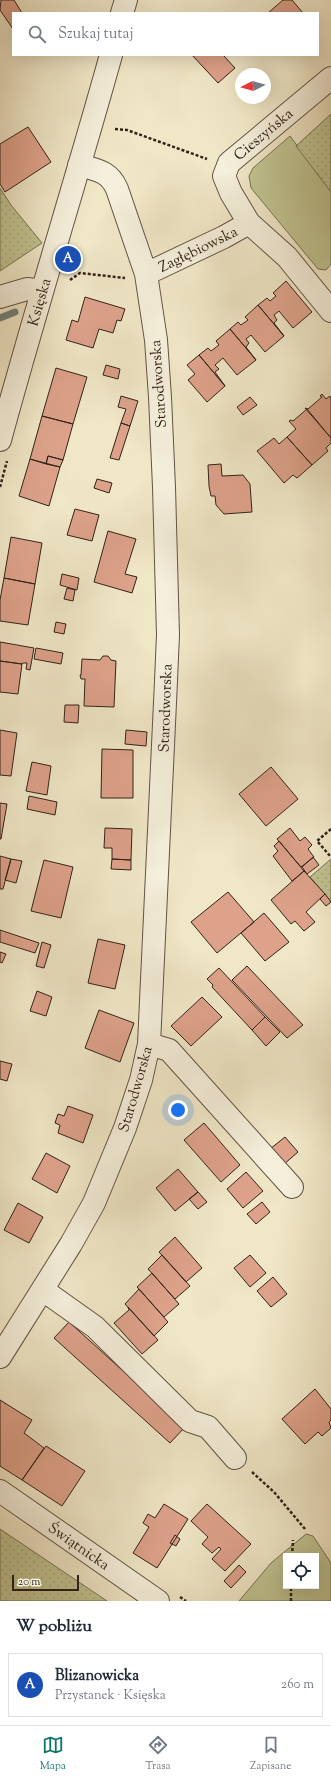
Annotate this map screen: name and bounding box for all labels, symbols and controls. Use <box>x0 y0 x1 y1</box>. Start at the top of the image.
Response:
search box <box>12 12 319 56</box>
icon: search <box>26 23 48 45</box>
text: Szukaj tutaj <box>58 24 133 45</box>
north arrow <box>235 68 271 104</box>
street label: Cieszyńska <box>230 104 298 166</box>
street label: Zagłębiowska <box>156 222 242 279</box>
pin: A <box>55 244 81 274</box>
street label: Księska <box>24 276 57 329</box>
street label: Starodworska <box>146 339 173 429</box>
street label: Starodworska <box>154 663 179 753</box>
street label: Starodworska <box>114 1044 159 1135</box>
your location <box>168 1100 188 1120</box>
street label: Świątnicka <box>43 1517 115 1576</box>
map controls <box>283 1553 319 1589</box>
button: locate <box>283 1553 319 1589</box>
scale bar <box>12 1573 79 1592</box>
text: 20 m <box>18 1574 40 1590</box>
text: W pobliżu <box>16 1615 92 1639</box>
text: Blizanowicka <box>55 1666 139 1687</box>
text: A <box>25 1676 35 1694</box>
text: 260 m <box>281 1676 314 1694</box>
text: Przystanek · Księska <box>55 1687 166 1705</box>
tab: Mapa <box>40 1734 66 1774</box>
tab: Trasa <box>145 1734 171 1774</box>
tab: Zapisane <box>250 1734 291 1774</box>

